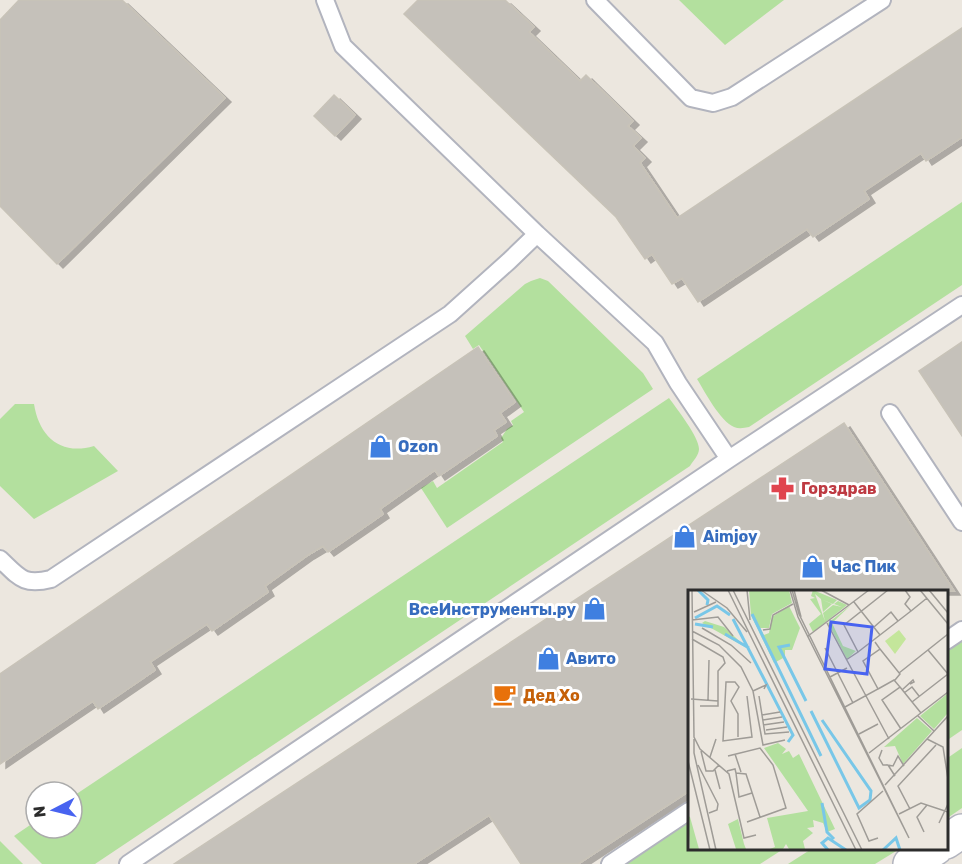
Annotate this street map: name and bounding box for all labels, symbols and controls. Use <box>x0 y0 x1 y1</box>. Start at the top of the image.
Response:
shop icon: Ozon <box>367 433 393 459</box>
place label: Ozon <box>398 437 438 456</box>
pharmacy icon: Горздрав <box>770 475 796 501</box>
place label: Горздрав <box>801 479 877 498</box>
shop icon: Aimjoy <box>672 523 698 549</box>
place label: Aimjoy <box>703 527 758 546</box>
shop icon: Час Пик <box>800 553 826 579</box>
place label: Час Пик <box>831 557 897 576</box>
inset map <box>688 590 947 849</box>
shop icon: ВсеИнструменты.ру <box>581 596 607 622</box>
place label: ВсеИнструменты.ру <box>409 600 576 619</box>
shop icon: Авито <box>535 645 561 671</box>
place label: Авито <box>566 649 616 668</box>
cafe icon: Дед Хо <box>492 682 518 708</box>
place label: Дед Хо <box>523 686 580 705</box>
north arrow <box>24 780 84 840</box>
text: N <box>29 805 50 819</box>

